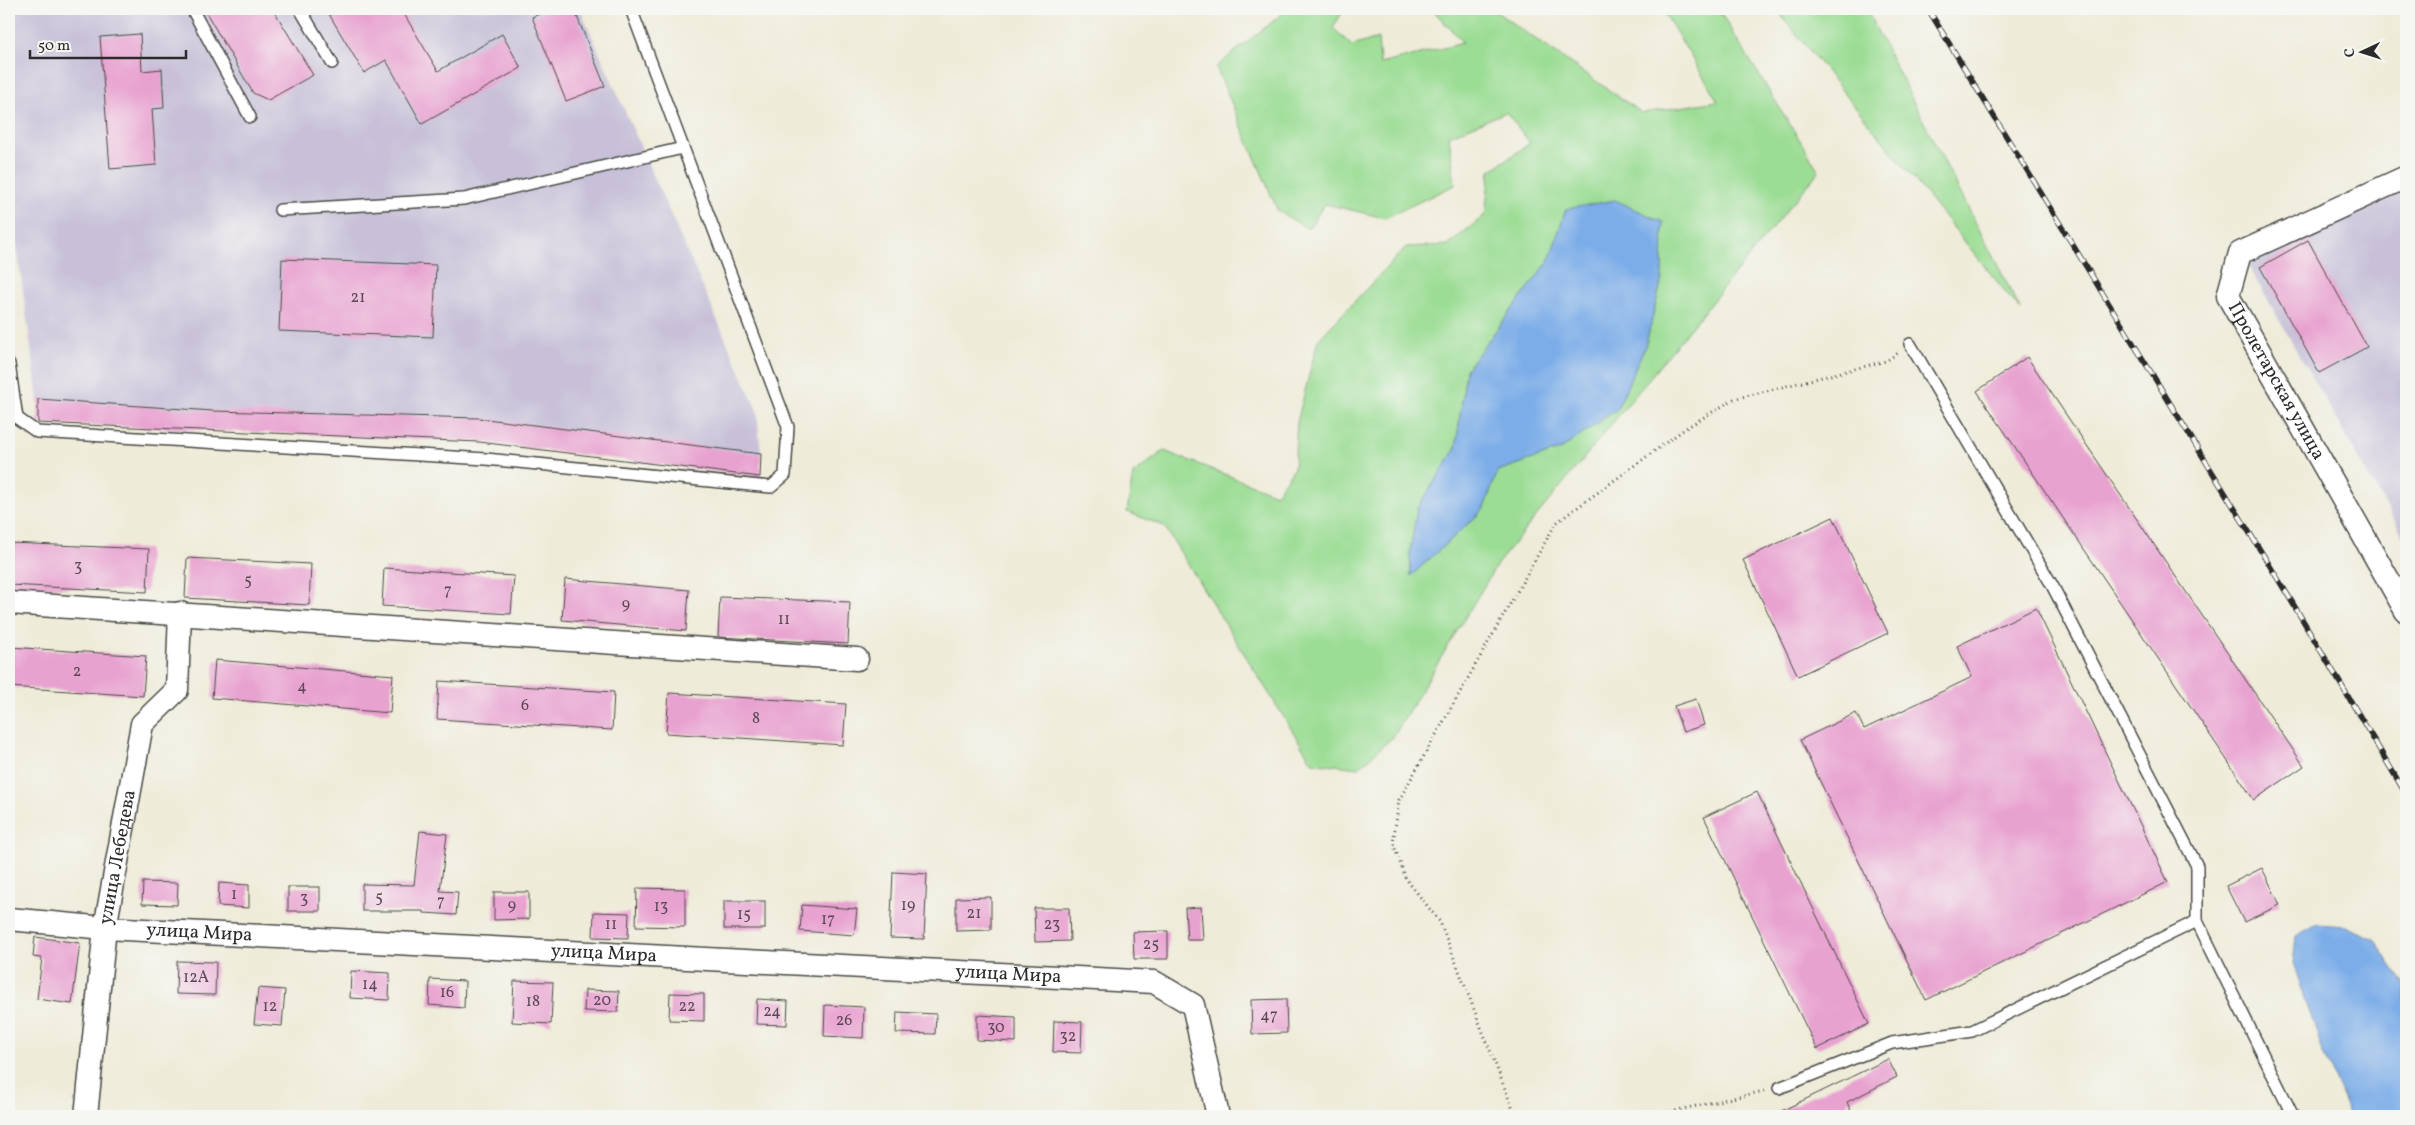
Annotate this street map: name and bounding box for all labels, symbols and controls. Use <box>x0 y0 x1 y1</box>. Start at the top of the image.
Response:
scale bar <box>30 28 186 60</box>
north arrow <box>2338 28 2388 78</box>
text: 50 m <box>38 36 70 57</box>
text: С <box>2341 48 2360 58</box>
house number: 21 <box>351 287 365 309</box>
street label: Пролетарская улица <box>2221 297 2331 465</box>
house number: 3 <box>74 556 82 578</box>
house number: 5 <box>244 570 252 592</box>
house number: 7 <box>444 580 452 602</box>
house number: 9 <box>622 594 630 616</box>
house number: 11 <box>778 609 790 631</box>
house number: 2 <box>73 661 81 683</box>
house number: 4 <box>297 676 307 698</box>
house number: 6 <box>521 695 529 717</box>
house number: 8 <box>752 708 760 730</box>
street label: улица Лебедева <box>93 788 143 927</box>
house number: 1 <box>231 884 237 906</box>
house number: 5 <box>375 887 383 909</box>
house number: 3 <box>300 888 308 910</box>
house number: 7 <box>437 891 445 913</box>
house number: 9 <box>508 895 516 917</box>
house number: 19 <box>901 895 915 917</box>
house number: 13 <box>654 896 668 918</box>
house number: 21 <box>967 903 981 925</box>
house number: 15 <box>737 904 751 926</box>
house number: 17 <box>821 909 835 931</box>
house number: 11 <box>605 914 617 936</box>
house number: 23 <box>1044 914 1060 936</box>
street label: улица Мира <box>146 917 253 949</box>
house number: 25 <box>1143 934 1159 956</box>
street label: улица Мира <box>550 938 658 969</box>
street label: улица Мира <box>955 959 1062 990</box>
house number: 12А <box>183 967 209 989</box>
house number: 14 <box>362 974 378 996</box>
house number: 16 <box>440 982 454 1004</box>
house number: 20 <box>593 990 611 1012</box>
house number: 18 <box>526 991 540 1013</box>
house number: 12 <box>263 996 277 1018</box>
house number: 22 <box>678 996 696 1018</box>
house number: 24 <box>763 1001 781 1023</box>
house number: 47 <box>1260 1005 1278 1027</box>
house number: 26 <box>836 1010 852 1032</box>
house number: 30 <box>987 1017 1005 1039</box>
house number: 32 <box>1060 1026 1076 1048</box>

